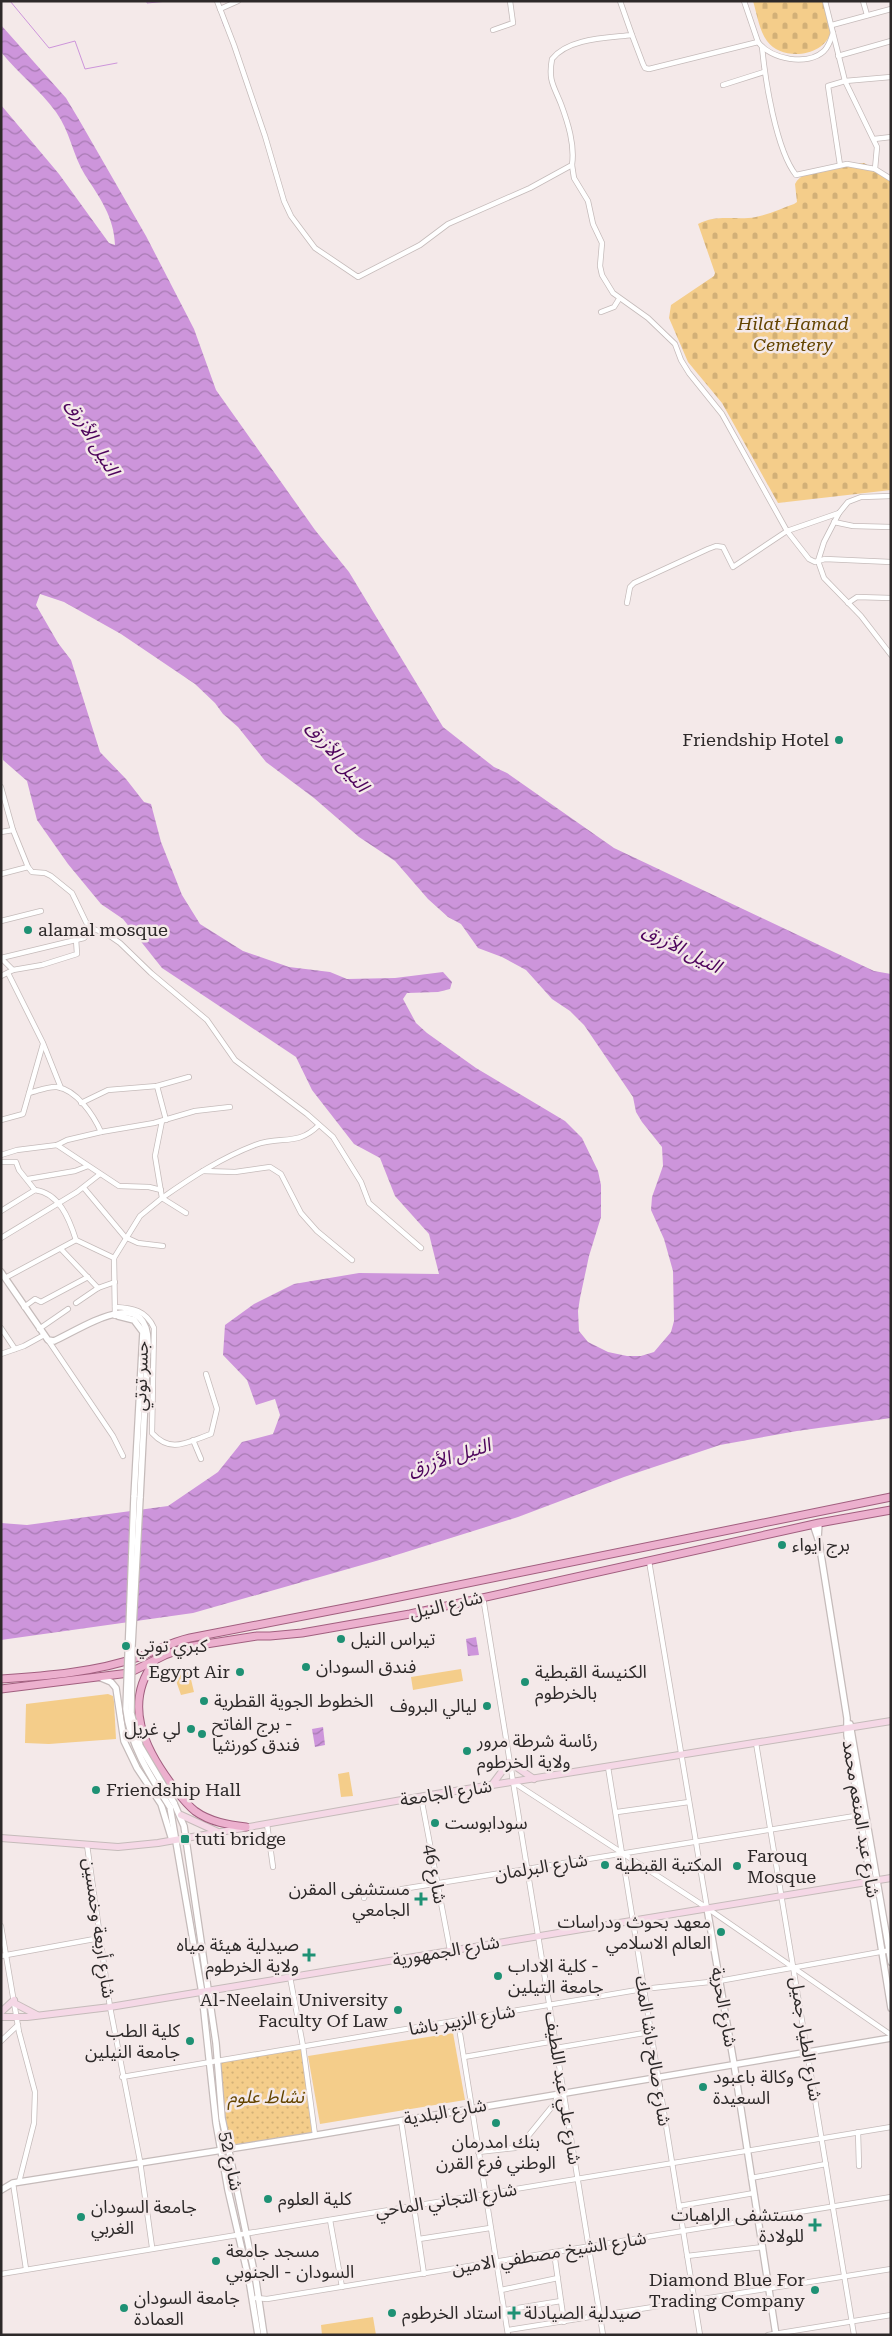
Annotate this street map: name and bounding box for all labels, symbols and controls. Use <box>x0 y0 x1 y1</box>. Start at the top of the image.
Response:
park label: Hilat Hamad Cemetery <box>736 313 849 355</box>
water label: النيل الأزرق <box>61 395 126 482</box>
water label: النيل الأزرق <box>301 716 375 798</box>
place label: Friendship Hotel <box>682 729 829 750</box>
marker: Friendship Hotel <box>833 734 845 746</box>
place label: alamal mosque <box>38 919 168 940</box>
water label: النيل الأزرق <box>639 919 727 979</box>
marker: alamal mosque <box>22 924 34 936</box>
street label: جسر توتي <box>129 1341 155 1411</box>
water label: النيل الأزرق <box>405 1433 496 1482</box>
place label: برج ايواء <box>792 1534 850 1558</box>
marker: برج ايواء <box>776 1539 788 1551</box>
street label: شارع النيل <box>407 1586 486 1627</box>
place label: تيراس النيل <box>351 1628 435 1650</box>
marker: تيراس النيل <box>335 1633 347 1645</box>
place label: كبري توتي <box>136 1635 208 1659</box>
marker: كبري توتي <box>120 1640 132 1652</box>
place label: فندق السودان <box>316 1656 416 1678</box>
place label: Egypt Air <box>148 1661 230 1682</box>
marker: فندق السودان <box>300 1661 312 1673</box>
place label: الكنيسة القبطية بالخرطوم <box>535 1661 647 1707</box>
marker: Egypt Air <box>234 1666 246 1678</box>
marker: الكنيسة القبطية بالخرطوم <box>519 1676 531 1688</box>
place label: الخطوط الجوية القطرية <box>214 1690 373 1712</box>
marker: الخطوط الجوية القطرية <box>198 1695 210 1707</box>
place label: ليالي البروف <box>390 1695 477 1719</box>
marker: ليالي البروف <box>481 1700 493 1712</box>
place label: برج الفاتح - فندق كورنثيا <box>212 1713 300 1756</box>
place label: لي غريل <box>124 1718 181 1742</box>
marker: لي غريل <box>185 1723 197 1735</box>
marker: برج الفاتح - فندق كورنثيا <box>196 1728 208 1740</box>
place label: رئاسة شرطة مرور ولاية الخرطوم <box>476 1730 598 1776</box>
street label: شارع عبد المنعم محمد <box>835 1739 884 1900</box>
marker: رئاسة شرطة مرور ولاية الخرطوم <box>461 1745 473 1757</box>
street label: شارع الجامعة <box>398 1775 494 1814</box>
place label: Friendship Hall <box>106 1779 241 1800</box>
marker: Friendship Hall <box>90 1784 102 1796</box>
place label: سودابوست <box>445 1812 528 1834</box>
marker: سودابوست <box>429 1817 441 1829</box>
place label: tuti bridge <box>195 1828 286 1849</box>
marker: tuti bridge <box>179 1833 191 1845</box>
street label: شارع 46 <box>416 1843 452 1906</box>
place label: Farouq Mosque <box>747 1845 816 1887</box>
street label: شارع البرلمان <box>493 1849 590 1888</box>
place label: المكتبة القبطية <box>615 1854 722 1875</box>
street label: شارع أربعة وخمسين <box>75 1856 120 2000</box>
marker: المكتبة القبطية <box>599 1859 611 1871</box>
marker: Farouq Mosque <box>731 1860 743 1872</box>
place label: مستشفى المقرن الجامعي <box>289 1878 410 1923</box>
marker: مستشفى المقرن الجامعي <box>414 1892 428 1906</box>
place label: معهد بحوث ودراسات العالم الاسلامي <box>557 1911 711 1956</box>
marker: معهد بحوث ودراسات العالم الاسلامي <box>715 1926 727 1938</box>
street label: شارع الجمهورية <box>391 1931 502 1974</box>
place label: صيدلية هيئة مياه ولاية الخرطوم <box>177 1934 299 1980</box>
marker: صيدلية هيئة مياه ولاية الخرطوم <box>303 1949 315 1961</box>
place label: كلية الاداب - جامعة التيلين <box>508 1955 604 1998</box>
street label: شارع الحرية <box>703 1965 742 2049</box>
marker: كلية الاداب - جامعة التيلين <box>492 1970 504 1982</box>
street label: شارع صالح باشا المك <box>627 1974 676 2128</box>
street label: شارع الطيار جميل <box>782 1975 827 2103</box>
place label: Al-Neelain University Faculty Of Law <box>200 1989 388 2031</box>
street label: شارع الزبير باشا <box>407 2000 518 2043</box>
marker: Al-Neelain University Faculty Of Law <box>392 2004 404 2016</box>
street label: شارع علي عبد اللطيف <box>537 2010 586 2167</box>
place label: كلية الطب جامعة النيلين <box>85 2020 181 2063</box>
marker: كلية الطب جامعة النيلين <box>184 2035 196 2047</box>
place label: وكالة باعبود السعيدة <box>713 2066 794 2108</box>
marker: وكالة باعبود السعيدة <box>697 2081 709 2093</box>
park label: نشاط علوم <box>227 2086 306 2111</box>
street label: شارع البلدية <box>402 2094 489 2133</box>
marker: بنك امدرمان الوطني فرع القرن <box>490 2117 502 2129</box>
street label: شارع 52 <box>212 2130 248 2193</box>
place label: بنك امدرمان الوطني فرع القرن <box>436 2131 556 2177</box>
street label: شارع التجاني الماحي <box>374 2178 519 2225</box>
place label: كلية العلوم <box>278 2188 352 2213</box>
marker: كلية العلوم <box>262 2193 274 2205</box>
place label: جامعة السودان الغربي <box>91 2196 197 2241</box>
place label: مستشفى الراهبات للولادة <box>671 2204 804 2247</box>
marker: جامعة السودان الغربي <box>75 2211 87 2223</box>
marker: مستشفى الراهبات للولادة <box>808 2218 822 2232</box>
street label: شارع الشيخ مصطفي الامين <box>450 2227 648 2282</box>
place label: مسجد جامعة السودان - الجنوبي <box>226 2240 354 2285</box>
marker: مسجد جامعة السودان - الجنوبي <box>210 2255 222 2267</box>
place label: Diamond Blue For Trading Company <box>649 2269 805 2311</box>
marker: Diamond Blue For Trading Company <box>809 2284 821 2296</box>
place label: جامعة السودان العمادة <box>134 2287 240 2329</box>
marker: جامعة السودان العمادة <box>118 2302 130 2314</box>
place label: استاد الخرطوم <box>402 2302 502 2327</box>
place label: صيدلية الصيادلة <box>524 2302 641 2323</box>
marker: استاد الخرطوم <box>386 2307 398 2319</box>
marker: صيدلية الصيادلة <box>508 2307 520 2319</box>

